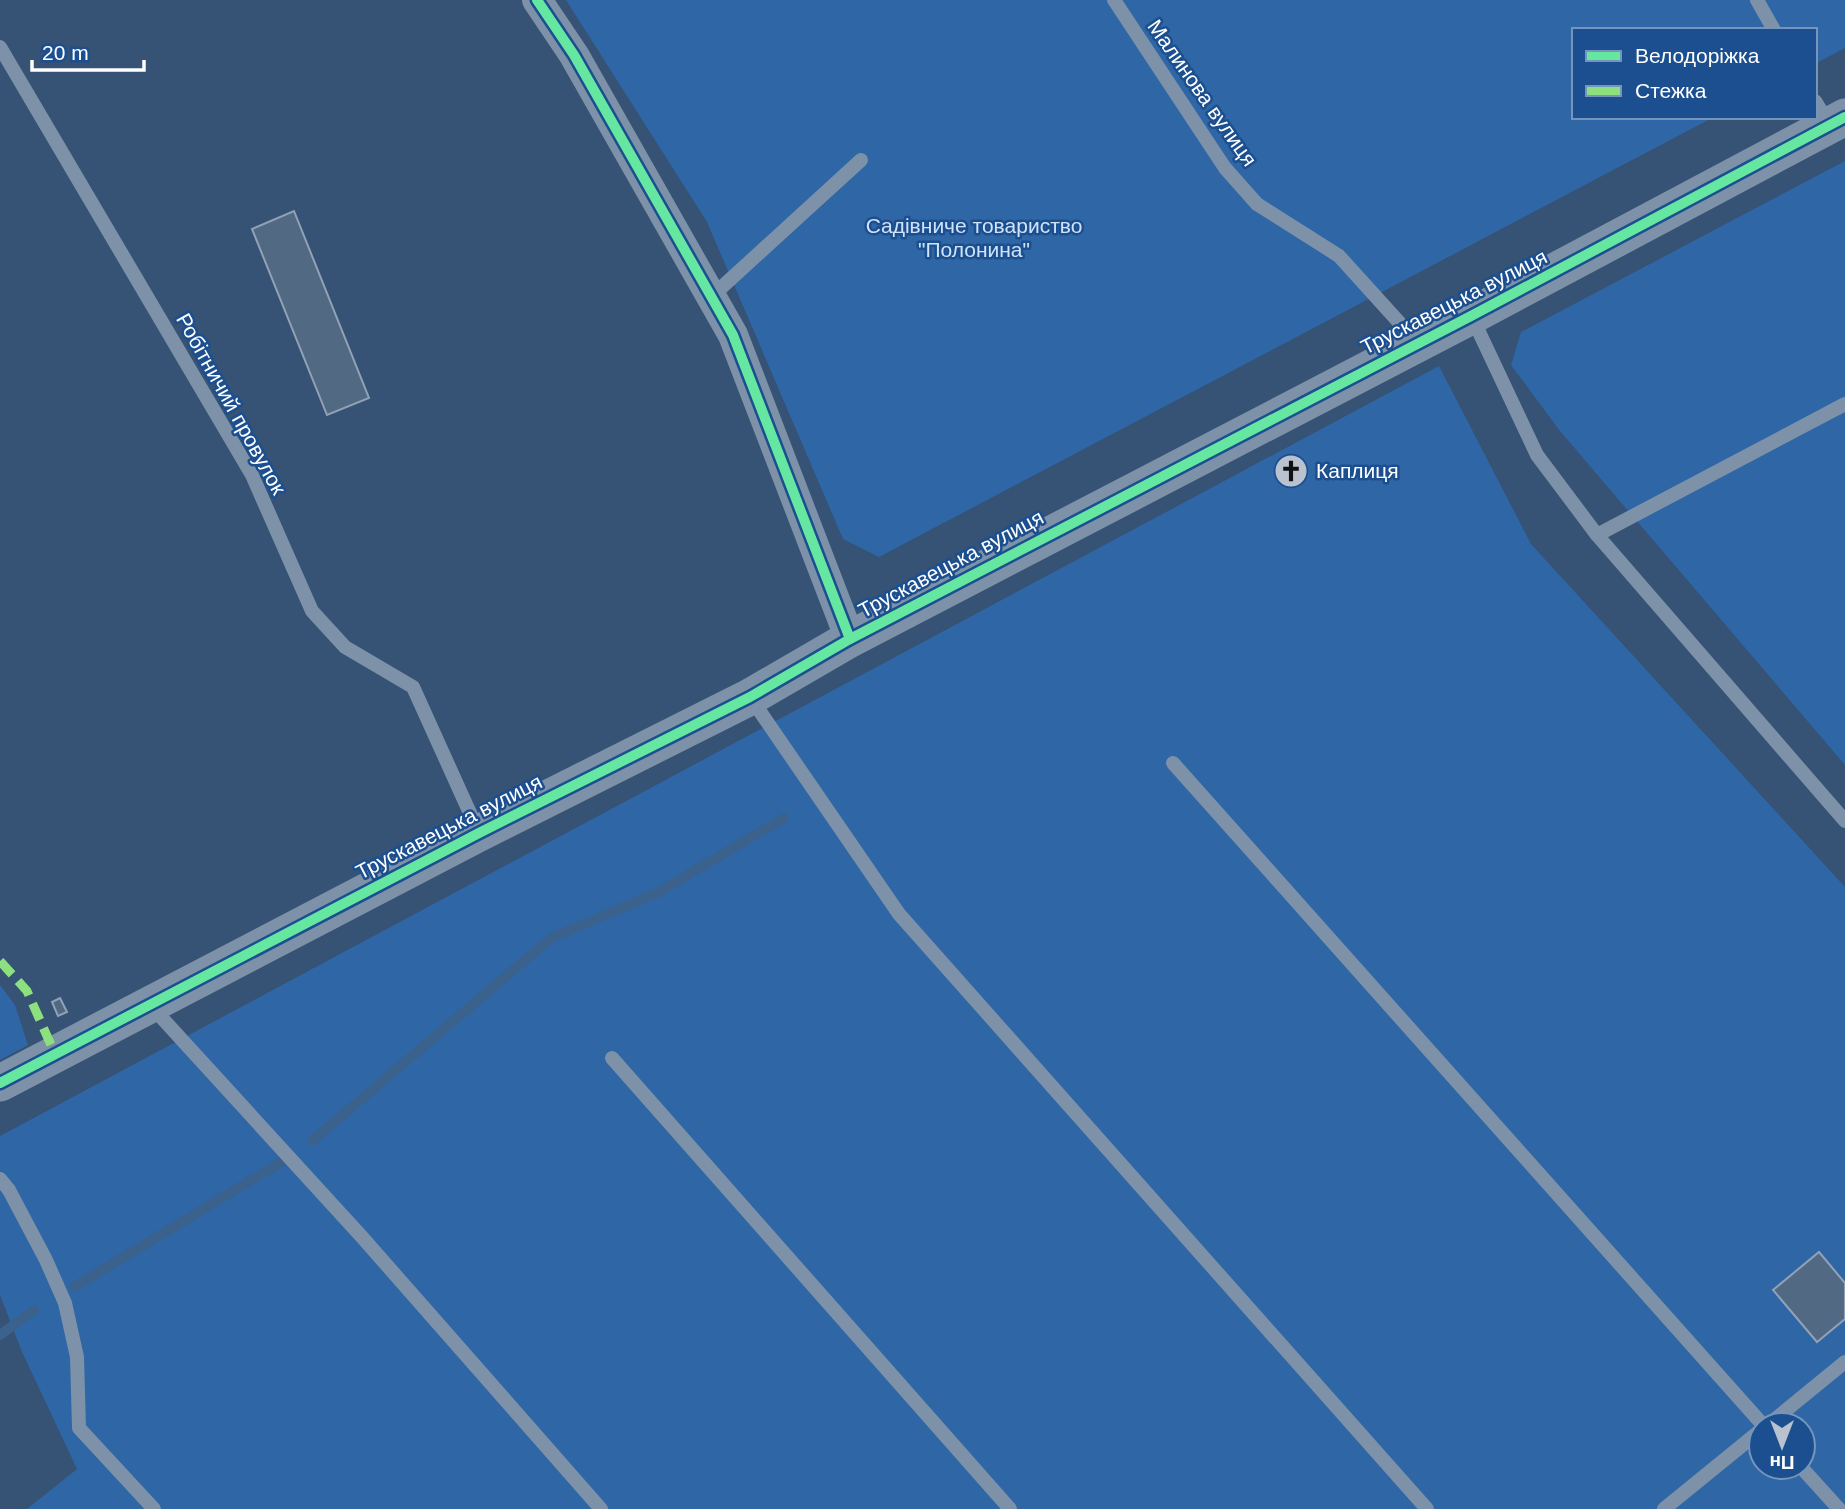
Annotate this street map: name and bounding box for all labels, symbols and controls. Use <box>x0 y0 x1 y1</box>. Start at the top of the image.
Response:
street label: Малинова вулиця <box>1143 15 1262 170</box>
scale bar <box>32 28 144 72</box>
legend <box>1572 28 1817 119</box>
text: 20 m <box>42 41 89 64</box>
text: Велодоріжка <box>1635 44 1760 67</box>
text: Стежка <box>1635 79 1707 102</box>
park label: Садівниче товариство "Полонина" <box>866 214 1082 261</box>
street label: Трускавецька вулиця <box>1357 245 1551 359</box>
street label: Робітничий провулок <box>172 309 291 499</box>
church icon: Каплиця <box>1272 452 1310 490</box>
place label: Каплиця <box>1316 459 1399 482</box>
street label: Трускавецька вулиця <box>854 505 1047 622</box>
street label: Трускавецька вулиця <box>352 770 546 884</box>
north arrow <box>1747 1411 1817 1481</box>
text: Пн <box>1769 1452 1795 1473</box>

